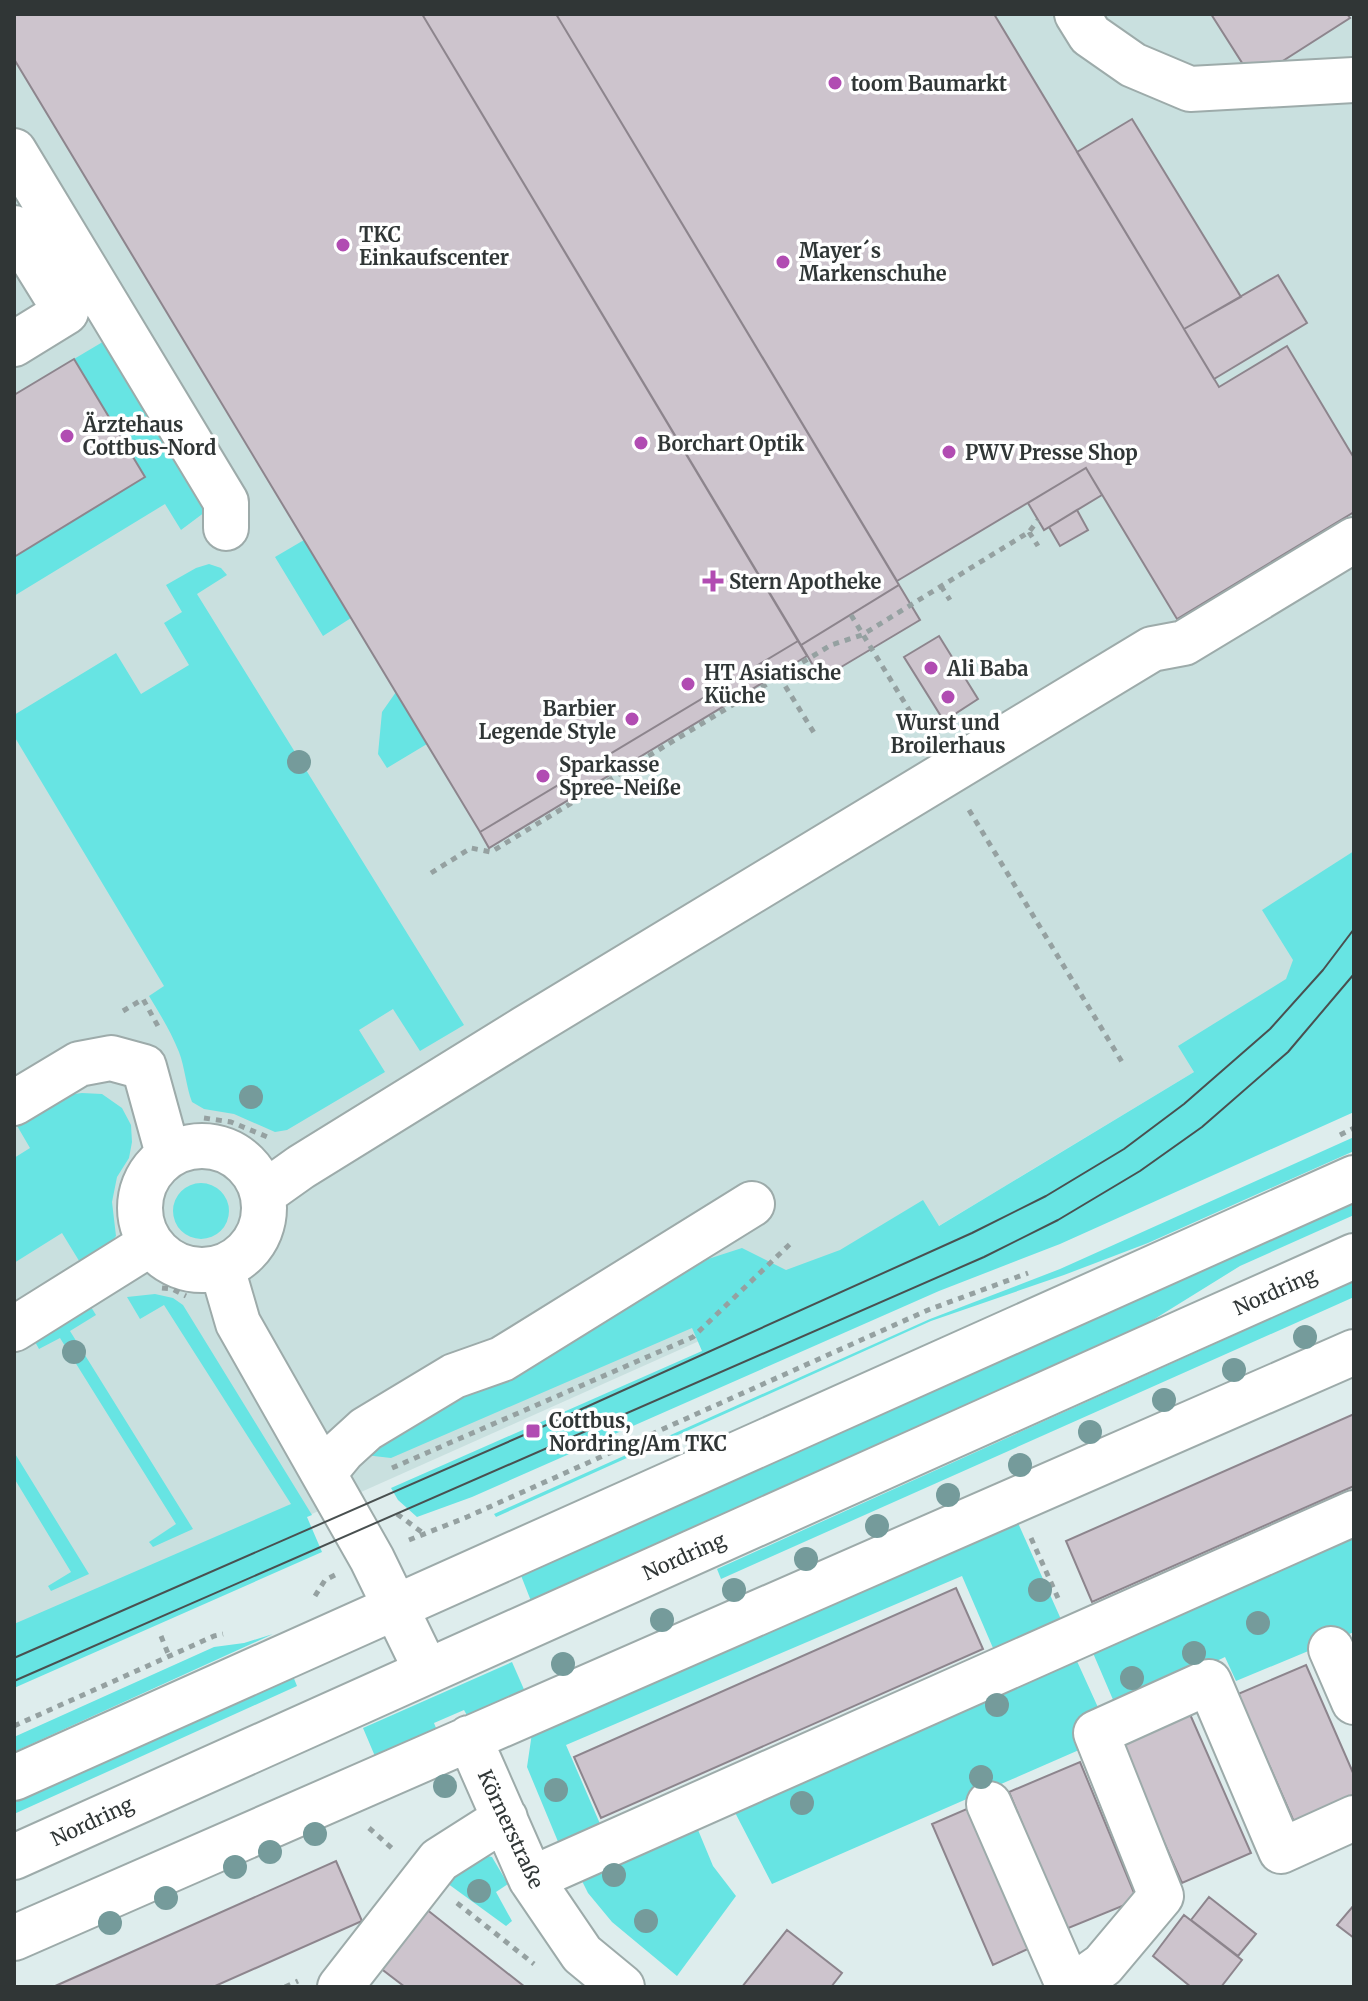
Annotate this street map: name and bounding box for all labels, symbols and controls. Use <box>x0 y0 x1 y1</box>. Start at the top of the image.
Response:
place label: toom Baumarkt <box>851 71 1007 96</box>
marker: toom Baumarkt <box>826 74 844 92</box>
place label: TKC Einkaufscenter <box>359 222 509 270</box>
marker: TKC Einkaufscenter <box>334 236 352 254</box>
place label: Mayer´s Markenschuhe <box>799 238 947 286</box>
marker: Mayer´s Markenschuhe <box>774 253 792 271</box>
place label: Ärztehaus Cottbus-Nord <box>82 411 216 460</box>
marker: Ärztehaus Cottbus-Nord <box>58 427 76 445</box>
place label: Borchart Optik <box>657 431 804 456</box>
marker: Borchart Optik <box>632 434 650 452</box>
place label: PWV Presse Shop <box>965 440 1138 465</box>
marker: PWV Presse Shop <box>940 443 958 461</box>
place label: Stern Apotheke <box>729 569 881 594</box>
marker: Stern Apotheke <box>704 572 722 590</box>
place label: Ali Baba <box>946 656 1028 681</box>
marker: Ali Baba <box>922 659 940 677</box>
place label: HT Asiatische Küche <box>704 660 841 708</box>
marker: HT Asiatische Küche <box>679 675 697 693</box>
marker: Wurst und Broilerhaus <box>939 688 957 706</box>
place label: Barbier Legende Style <box>479 696 616 744</box>
marker: Barbier Legende Style <box>623 710 641 728</box>
place label: Wurst und Broilerhaus <box>891 710 1005 758</box>
place label: Sparkasse Spree-Neiße <box>559 752 681 800</box>
marker: Sparkasse Spree-Neiße <box>534 767 552 785</box>
street label: Nordring <box>1230 1262 1320 1320</box>
place label: Cottbus, Nordring/Am TKC <box>549 1408 727 1456</box>
marker: Cottbus, Nordring/Am TKC <box>524 1422 542 1440</box>
street label: Nordring <box>639 1527 729 1585</box>
street label: Körnerstraße <box>473 1766 549 1892</box>
street label: Nordring <box>47 1791 137 1851</box>

